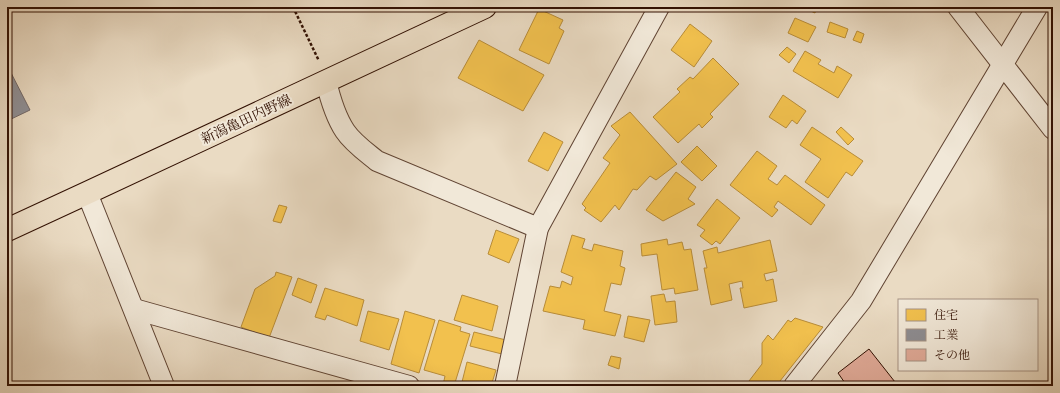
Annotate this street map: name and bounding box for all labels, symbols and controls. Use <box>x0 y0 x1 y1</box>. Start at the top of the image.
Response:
street label: 新潟亀田内野線 <box>198 91 295 150</box>
legend <box>898 299 1038 371</box>
text: 住宅 <box>934 308 958 324</box>
text: 工業 <box>934 328 958 344</box>
text: その他 <box>934 348 970 364</box>

